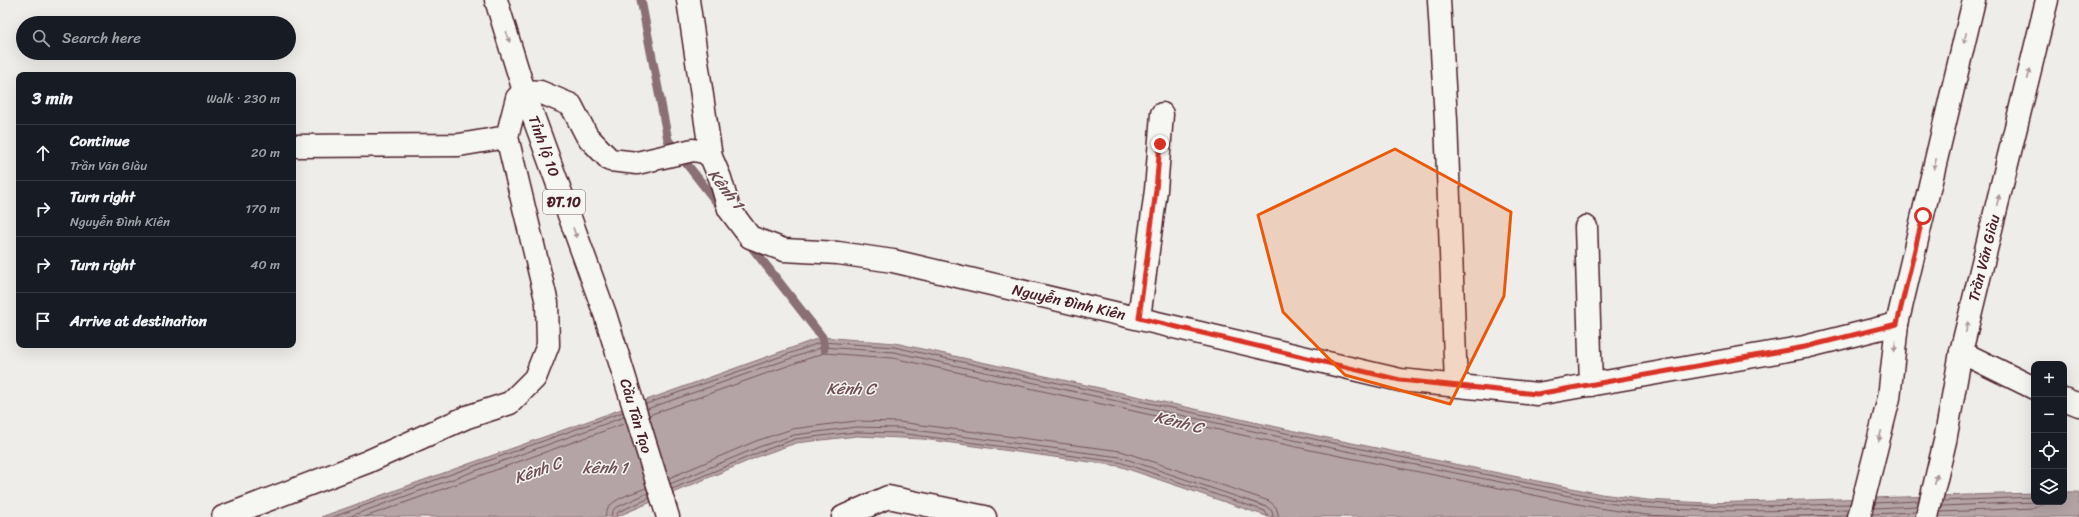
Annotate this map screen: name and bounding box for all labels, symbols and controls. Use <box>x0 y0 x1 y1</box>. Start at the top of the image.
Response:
search box <box>16 16 296 60</box>
text: Search here <box>62 25 141 51</box>
icon: search <box>30 27 52 49</box>
one-way arrow <box>505 32 511 44</box>
one-way arrow <box>1961 32 1967 44</box>
one-way arrow <box>2026 68 2032 80</box>
text: 3 min <box>32 83 73 113</box>
text: Walk · 230 m <box>206 87 280 110</box>
street label: Tỉnh lộ 10 <box>521 111 567 181</box>
text: Continue <box>70 128 130 154</box>
route end <box>1151 135 1169 153</box>
text: 20 m <box>251 141 280 164</box>
icon: ahead <box>32 142 54 164</box>
text: Trần Văn Giàu <box>70 154 147 177</box>
one-way arrow <box>1931 158 1937 171</box>
water label: Kênh 1 <box>700 162 753 218</box>
text: Turn right <box>70 184 135 210</box>
road number: ĐT.10 <box>543 190 585 214</box>
one-way arrow <box>1995 194 2001 206</box>
text: 170 m <box>245 197 280 220</box>
icon: right <box>32 198 54 220</box>
route start <box>1914 207 1932 225</box>
text: Nguyễn Đình Kiên <box>70 210 170 233</box>
street label: Trần Văn Giàu <box>1961 212 2007 304</box>
one-way arrow <box>573 227 579 239</box>
text: Turn right <box>70 252 135 278</box>
text: 40 m <box>250 253 280 276</box>
icon: right <box>32 254 54 276</box>
street label: Nguyễn Đình Kiên <box>1010 276 1128 328</box>
text: Arrive at destination <box>70 308 207 334</box>
icon: arrive <box>32 310 54 332</box>
one-way arrow <box>1965 320 1971 333</box>
one-way arrow <box>1891 340 1898 352</box>
map controls <box>2031 361 2067 505</box>
button: + <box>2031 361 2067 397</box>
water label: Kênh C <box>826 374 878 403</box>
street label: Cầu Tân Tạo <box>612 375 660 457</box>
button: − <box>2031 397 2067 433</box>
water label: Kênh C <box>1152 402 1208 442</box>
one-way arrow <box>1877 430 1883 442</box>
button: locate <box>2031 433 2067 469</box>
water label: Kênh C <box>510 447 568 492</box>
water label: kênh 1 <box>582 453 630 482</box>
button: layers <box>2031 469 2067 505</box>
one-way arrow <box>1934 473 1940 485</box>

